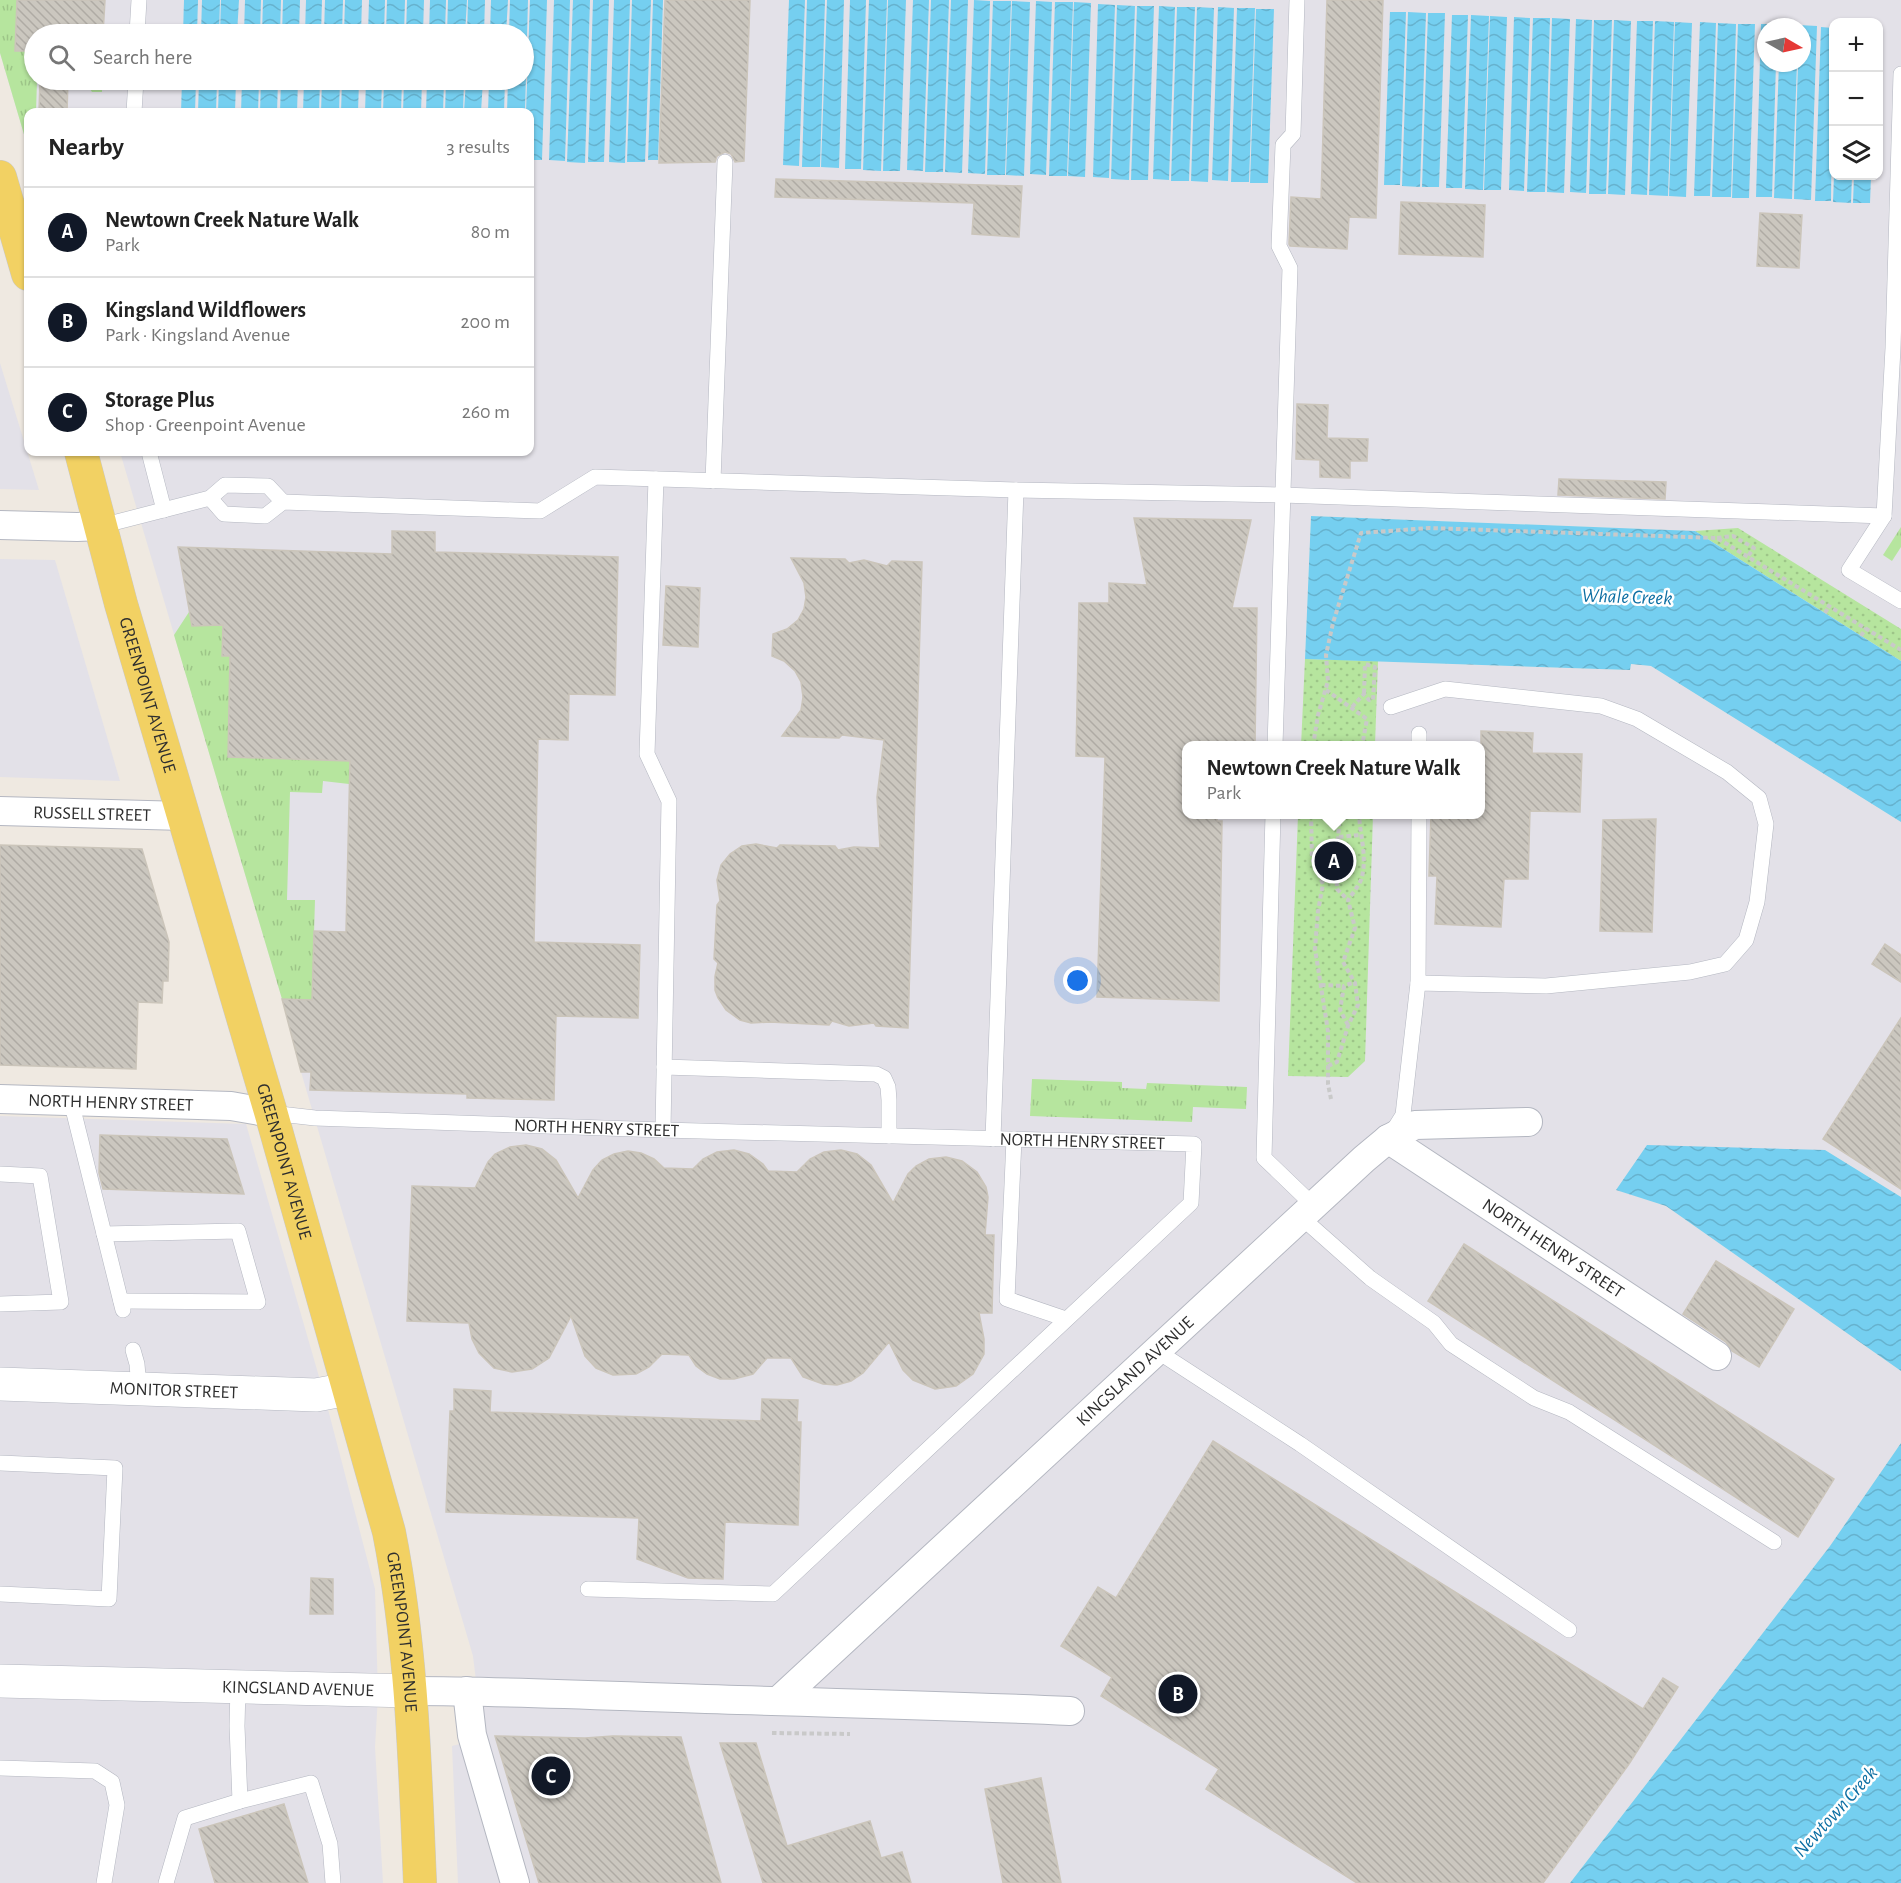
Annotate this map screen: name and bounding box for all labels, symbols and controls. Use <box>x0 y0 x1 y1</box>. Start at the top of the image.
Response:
north arrow <box>1757 18 1811 72</box>
map controls <box>1829 18 1883 180</box>
button: + <box>1829 18 1883 72</box>
search box <box>24 24 534 90</box>
icon: search <box>45 41 78 74</box>
text: Search here <box>93 46 192 68</box>
button: − <box>1829 72 1883 126</box>
button: layers <box>1829 126 1883 180</box>
text: Nearby <box>48 134 124 160</box>
text: 3 results <box>446 137 510 157</box>
text: Newtown Creek Nature Walk <box>105 209 359 231</box>
text: A <box>62 222 74 242</box>
text: 80 m <box>471 222 510 242</box>
text: Park <box>105 235 140 255</box>
text: Kingsland Wildflowers <box>105 299 306 321</box>
text: B <box>62 312 73 332</box>
text: 200 m <box>460 312 510 332</box>
text: Park · Kingsland Avenue <box>105 325 290 345</box>
text: Storage Plus <box>105 389 215 411</box>
text: C <box>62 402 73 422</box>
text: 260 m <box>462 402 510 422</box>
text: Shop · Greenpoint Avenue <box>105 415 306 435</box>
water label: Whale Creek <box>1581 585 1673 609</box>
street label: GREENPOINT AVENUE <box>115 615 178 775</box>
popup <box>1182 741 1485 819</box>
text: Newtown Creek Nature Walk <box>1207 757 1460 779</box>
text: Park <box>1207 783 1241 803</box>
street label: RUSSELL STREET <box>33 804 151 825</box>
pin: A <box>1314 838 1354 884</box>
your location <box>1063 966 1092 995</box>
street label: GREENPOINT AVENUE <box>253 1082 314 1242</box>
street label: NORTH HENRY STREET <box>28 1092 194 1115</box>
street label: NORTH HENRY STREET <box>514 1117 680 1140</box>
street label: NORTH HENRY STREET <box>999 1131 1165 1153</box>
street label: NORTH HENRY STREET <box>1479 1196 1627 1302</box>
street label: KINGSLAND AVENUE <box>1074 1313 1198 1430</box>
street label: MONITOR STREET <box>109 1380 238 1402</box>
street label: GREENPOINT AVENUE <box>383 1551 420 1713</box>
pin: B <box>1158 1672 1198 1716</box>
street label: KINGSLAND AVENUE <box>222 1678 374 1700</box>
pin: C <box>532 1754 570 1798</box>
water label: Newtown Creek <box>1790 1762 1882 1861</box>

